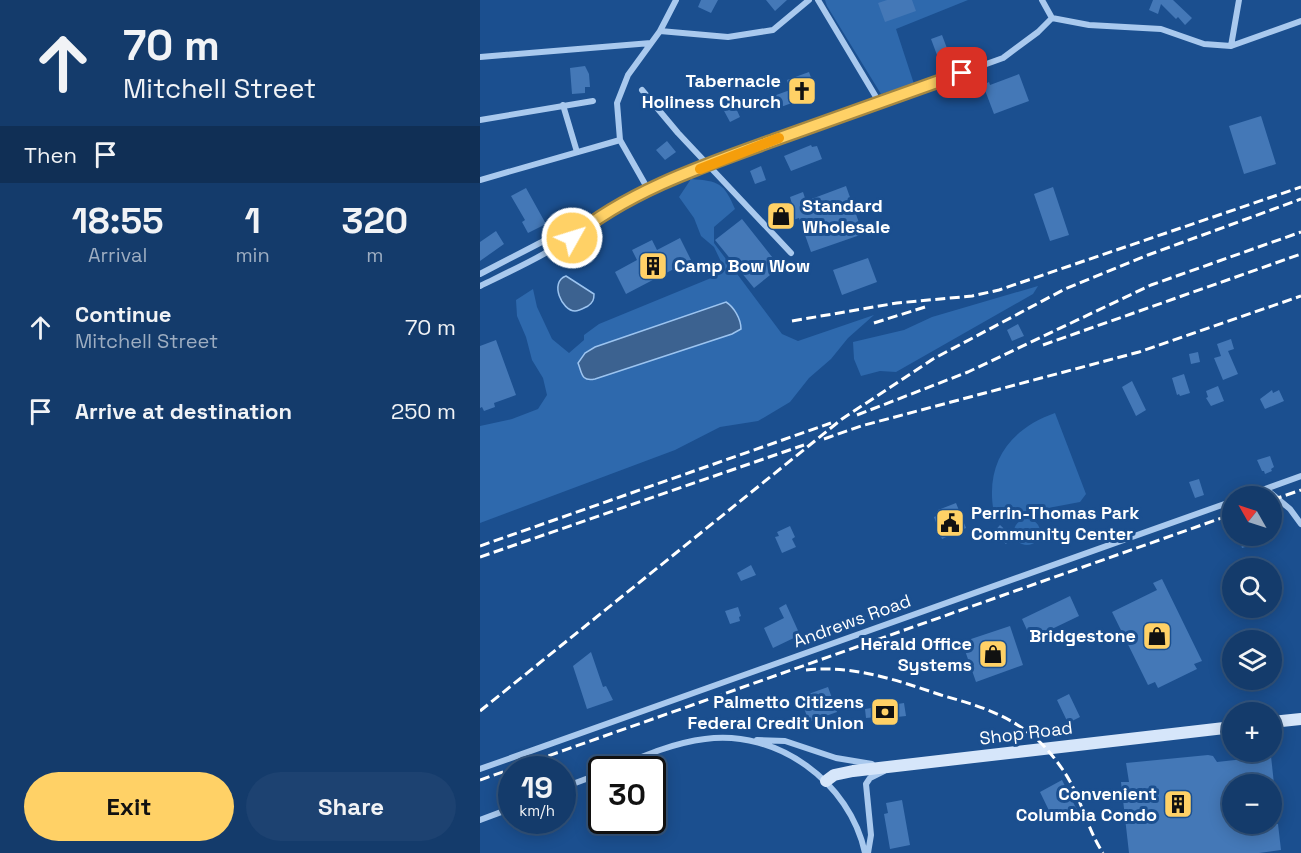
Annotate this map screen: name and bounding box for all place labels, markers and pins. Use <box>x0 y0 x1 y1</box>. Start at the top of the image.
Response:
pin <box>936 47 987 98</box>
place label: Tabernacle Holiness Church <box>642 69 781 113</box>
church icon: Tabernacle Holiness Church <box>786 75 818 107</box>
place label: Standard Wholesale <box>802 194 890 238</box>
shop icon: Standard Wholesale <box>765 200 797 232</box>
building icon: Camp Bow Wow <box>637 250 669 282</box>
place label: Camp Bow Wow <box>674 254 810 277</box>
place label: Perrin-Thomas Park Community Center <box>971 501 1139 545</box>
public building icon: Perrin-Thomas Park Community Center <box>934 507 966 539</box>
shop icon: Bridgestone <box>1141 620 1173 652</box>
place label: Bridgestone <box>1029 624 1136 647</box>
place label: Herald Office Systems <box>861 632 972 676</box>
shop icon: Herald Office Systems <box>977 638 1009 670</box>
place label: Palmetto Citizens Federal Credit Union <box>688 690 864 734</box>
bank icon: Palmetto Citizens Federal Credit Union <box>869 696 901 728</box>
place label: Convenient Columbia Condo <box>1016 782 1157 826</box>
building icon: Convenient Columbia Condo <box>1162 788 1194 820</box>

